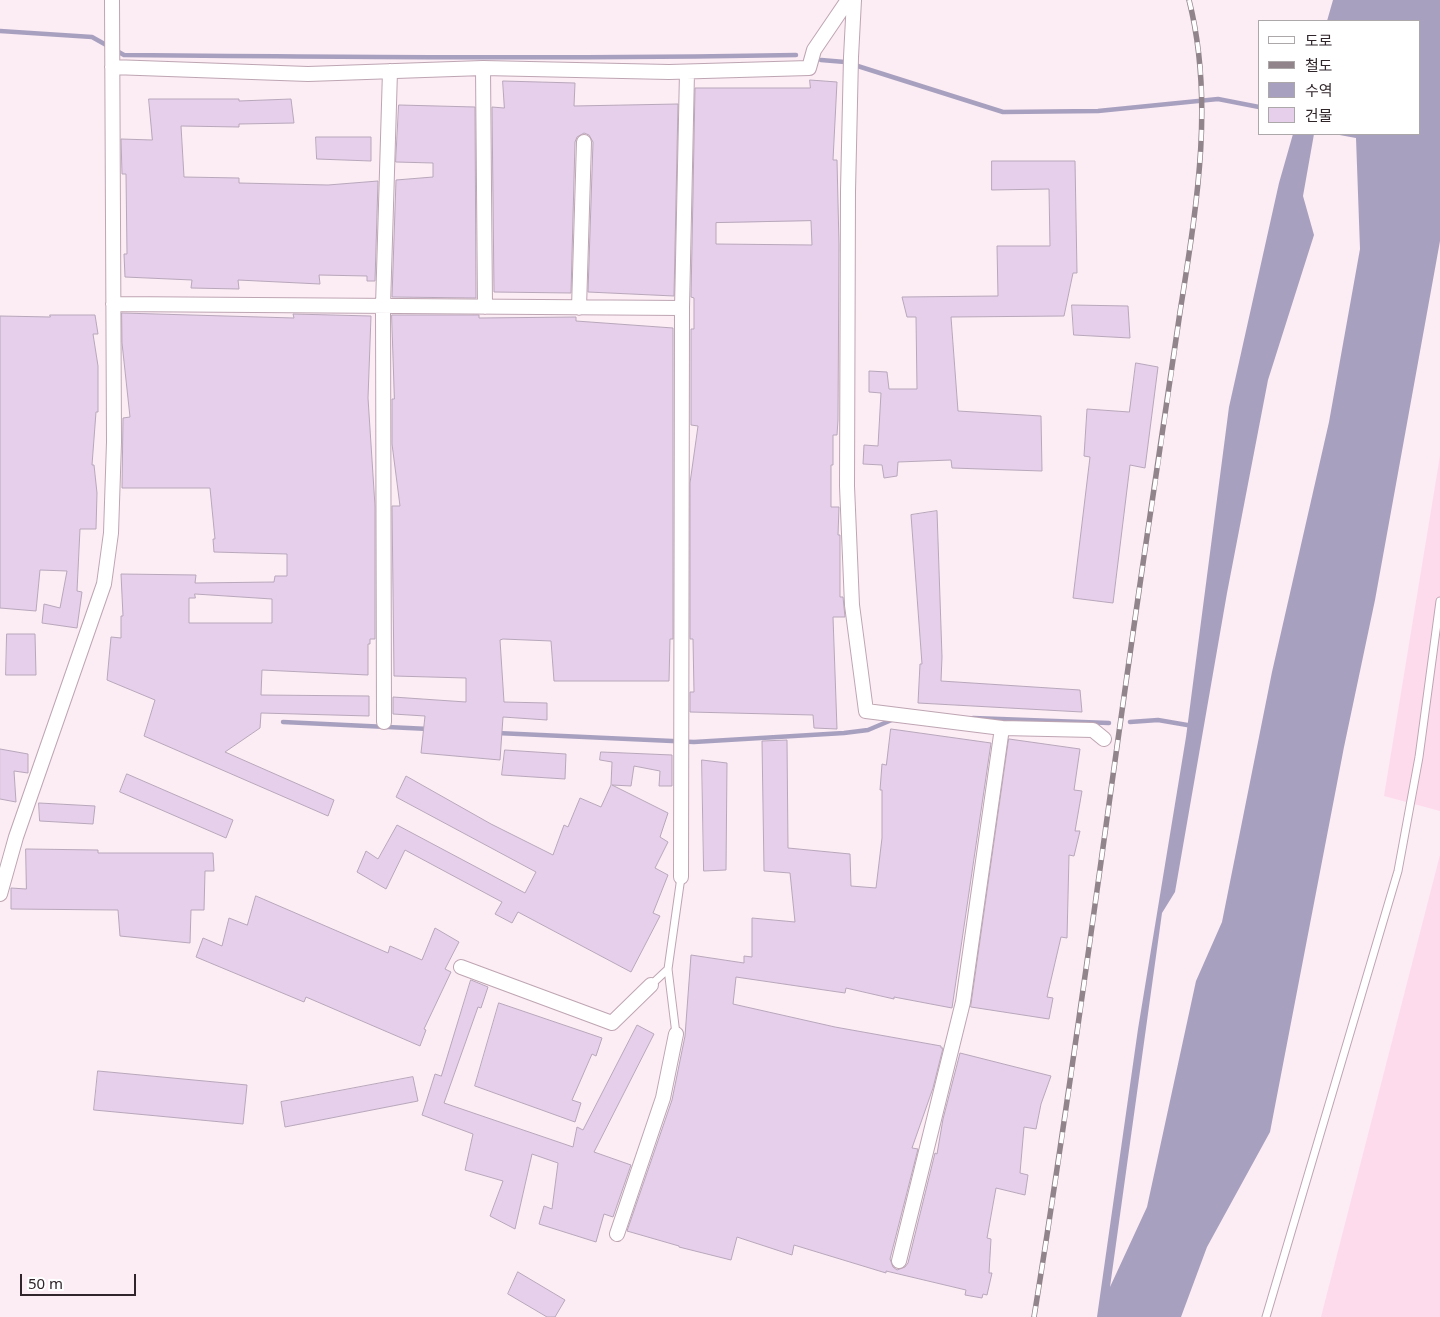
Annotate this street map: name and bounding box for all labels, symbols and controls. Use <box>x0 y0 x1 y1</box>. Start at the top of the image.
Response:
legend <box>1258 20 1420 135</box>
text: 도로 <box>1305 30 1333 50</box>
text: 철도 <box>1305 55 1333 75</box>
text: 수역 <box>1305 80 1333 100</box>
text: 건물 <box>1305 105 1333 125</box>
scale bar <box>22 1264 139 1296</box>
text: 50 m <box>28 1273 63 1293</box>

